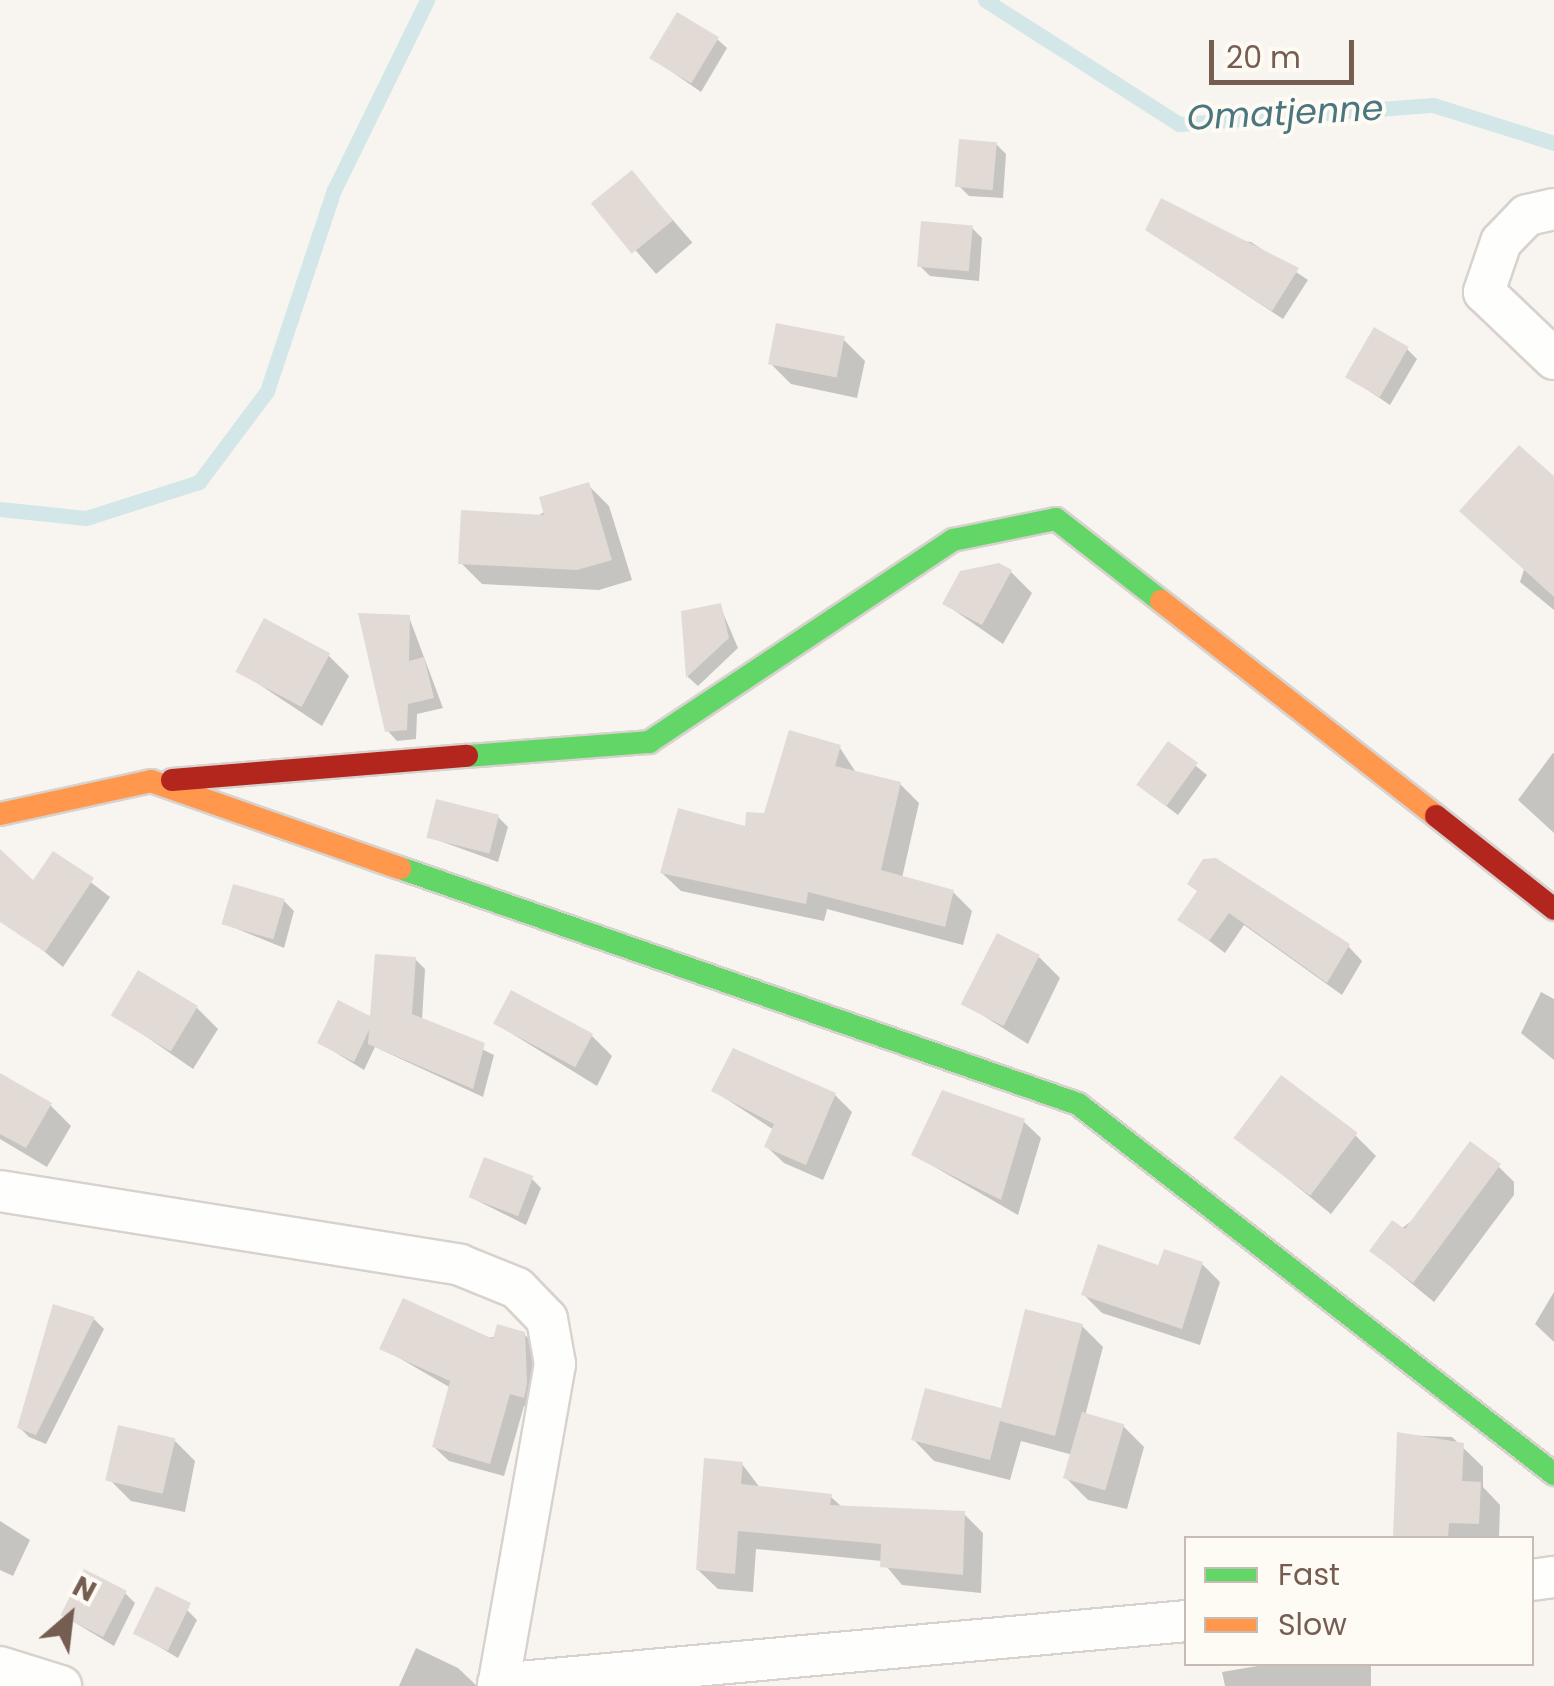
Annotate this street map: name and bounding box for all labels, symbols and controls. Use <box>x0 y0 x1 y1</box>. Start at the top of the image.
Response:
scale bar <box>1214 20 1359 82</box>
text: 20 m <box>1226 36 1301 79</box>
water label: Omatjenne <box>1186 87 1384 139</box>
legend <box>1184 1536 1534 1666</box>
text: Fast <box>1278 1553 1340 1596</box>
north arrow <box>20 1566 120 1666</box>
text: N <box>66 1567 103 1611</box>
text: Slow <box>1278 1603 1347 1646</box>

